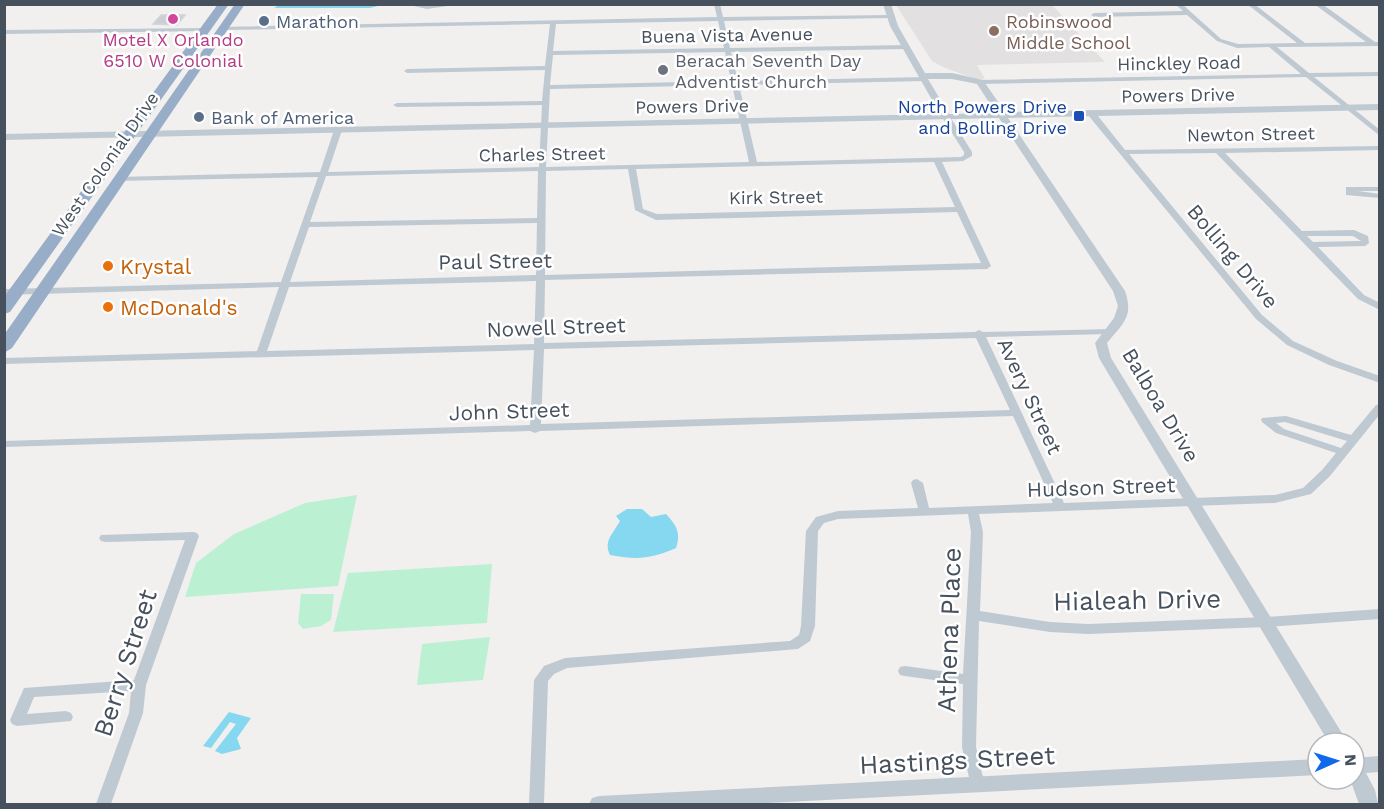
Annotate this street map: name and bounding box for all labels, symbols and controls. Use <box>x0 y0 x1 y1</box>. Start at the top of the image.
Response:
place label: Marathon <box>276 11 359 32</box>
place label: Robinswood Middle School <box>1006 11 1131 53</box>
marker: Motel X Orlando 6510 W Colonial <box>166 12 180 26</box>
marker: Marathon <box>257 14 271 28</box>
street label: Buena Vista Avenue <box>641 23 813 47</box>
marker: Robinswood Middle School <box>987 24 1001 38</box>
place label: Motel X Orlando 6510 W Colonial <box>102 29 244 71</box>
place label: Beracah Seventh Day Adventist Church <box>675 50 862 92</box>
street label: Hinckley Road <box>1117 51 1241 75</box>
marker: Beracah Seventh Day Adventist Church <box>656 63 670 77</box>
street label: Powers Drive <box>1121 84 1235 106</box>
street label: West Colonial Drive <box>47 88 163 240</box>
street label: Powers Drive <box>635 95 749 117</box>
place label: North Powers Drive and Bolling Drive <box>898 96 1067 138</box>
place label: Bank of America <box>211 107 354 128</box>
marker: North Powers Drive and Bolling Drive <box>1072 109 1086 123</box>
marker: Bank of America <box>192 110 206 124</box>
street label: Newton Street <box>1187 122 1316 146</box>
street label: Charles Street <box>478 142 606 166</box>
street label: Kirk Street <box>729 186 824 208</box>
street label: Bolling Drive <box>1182 199 1284 313</box>
street label: Paul Street <box>438 248 552 274</box>
place label: Krystal <box>120 254 192 279</box>
marker: Krystal <box>101 259 115 273</box>
place label: McDonald's <box>120 295 237 320</box>
marker: McDonald's <box>101 300 115 314</box>
street label: Nowell Street <box>486 312 626 342</box>
street label: Avery Street <box>992 334 1068 458</box>
street label: Balboa Drive <box>1117 343 1205 467</box>
street label: John Street <box>448 396 570 426</box>
street label: Hudson Street <box>1026 472 1176 502</box>
street label: Athena Place <box>931 547 967 713</box>
street label: Hialeah Drive <box>1053 584 1221 616</box>
street label: Berry Street <box>87 585 163 740</box>
north arrow <box>1306 731 1366 791</box>
street label: Hastings Street <box>858 740 1056 780</box>
text: N <box>1341 754 1360 767</box>

